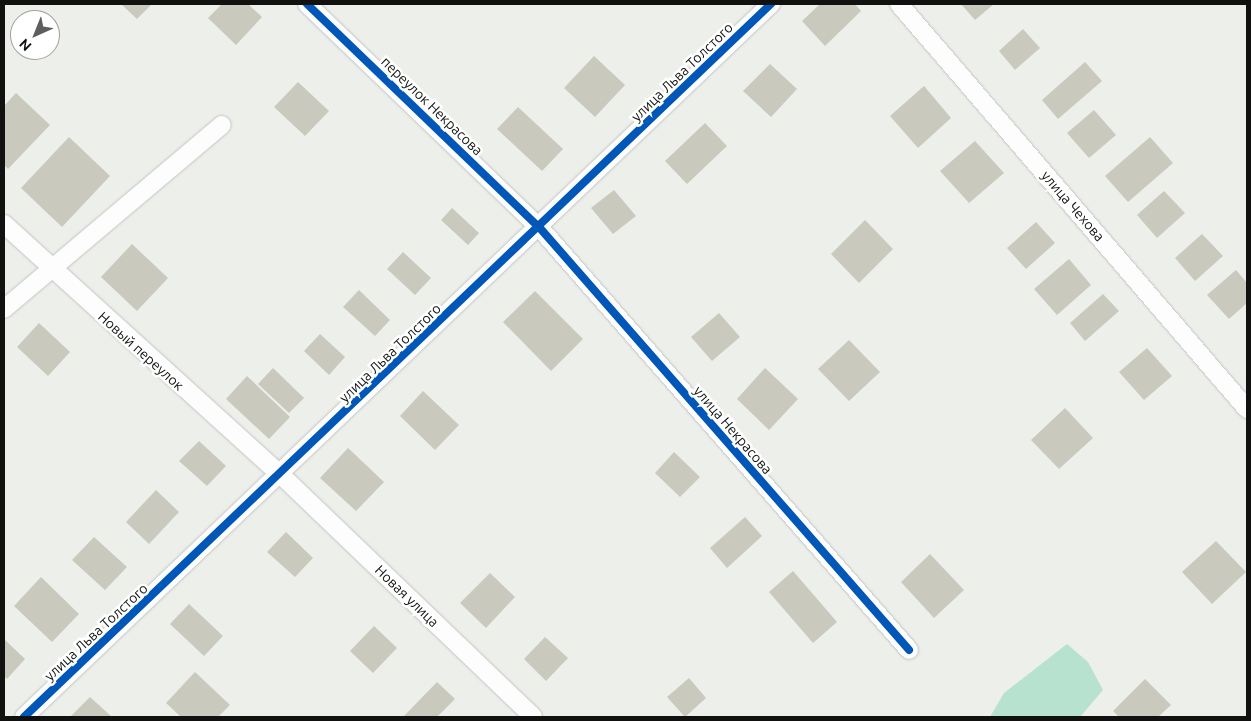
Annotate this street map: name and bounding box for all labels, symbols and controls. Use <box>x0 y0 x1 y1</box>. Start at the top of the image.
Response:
north arrow <box>10 10 60 60</box>
street label: улица Льва Толстого <box>628 19 736 125</box>
text: N <box>16 36 35 54</box>
street label: переулок Некрасова <box>378 53 486 159</box>
street label: улица Чехова <box>1038 167 1108 245</box>
street label: улица Льва Толстого <box>336 300 444 406</box>
street label: Новый переулок <box>95 308 187 394</box>
street label: улица Некрасова <box>690 383 776 477</box>
street label: Новая улица <box>372 562 442 630</box>
street label: улица Льва Толстого <box>41 580 151 684</box>

